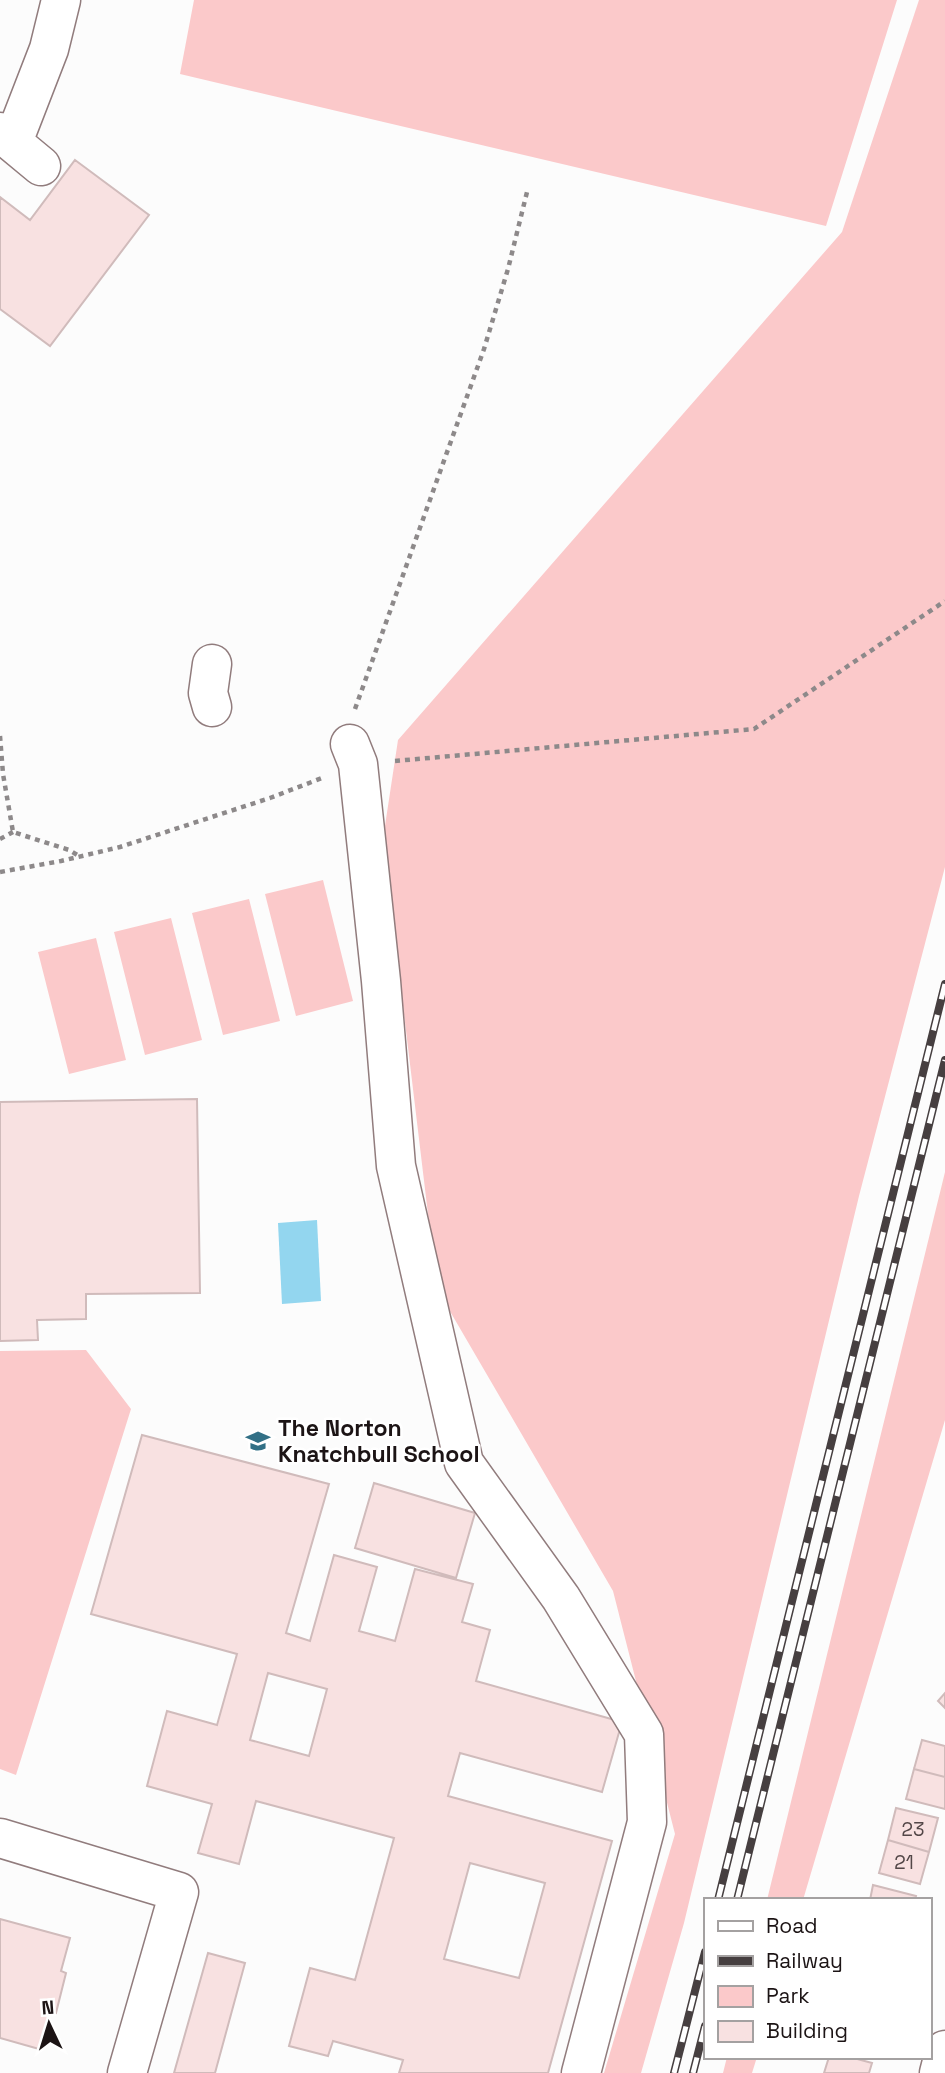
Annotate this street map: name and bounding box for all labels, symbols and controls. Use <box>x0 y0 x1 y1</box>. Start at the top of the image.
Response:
place label: The Norton Knatchbull School <box>278 1413 480 1469</box>
school or university icon: The Norton Knatchbull School <box>244 1427 272 1455</box>
house number: 23 <box>902 1817 924 1842</box>
house number: 21 <box>894 1850 914 1875</box>
legend <box>704 1898 931 2059</box>
text: Road <box>766 1912 818 1939</box>
text: Railway <box>766 1947 843 1974</box>
text: Park <box>766 1982 810 2009</box>
north arrow <box>14 1989 84 2059</box>
text: N <box>41 1995 55 2020</box>
text: Building <box>766 2017 848 2044</box>

